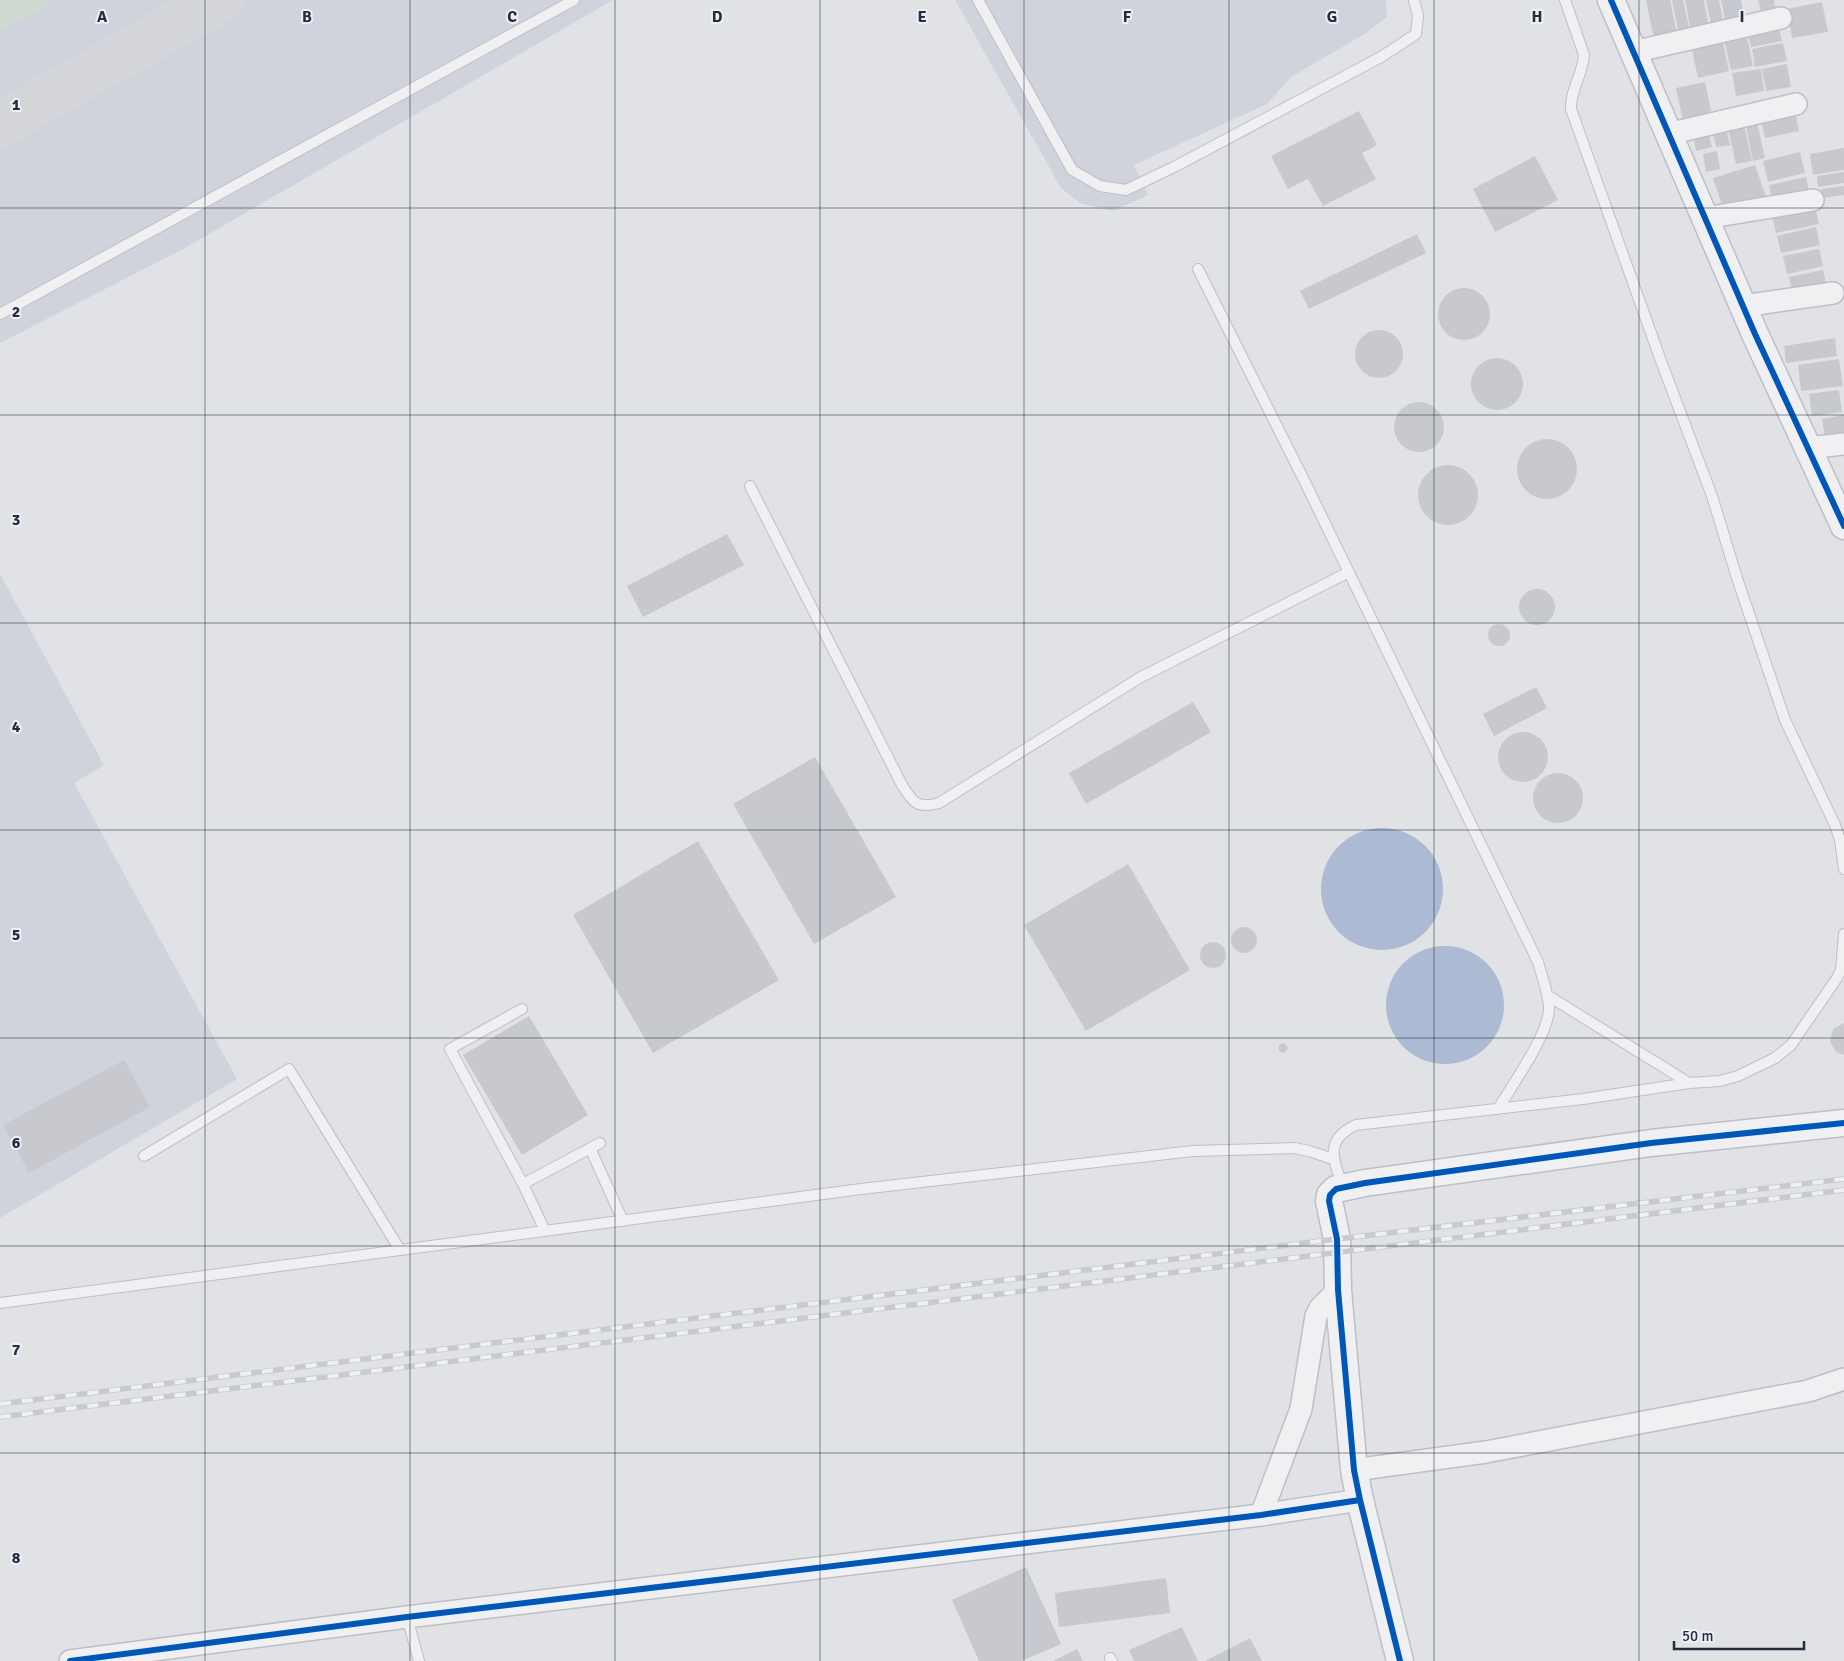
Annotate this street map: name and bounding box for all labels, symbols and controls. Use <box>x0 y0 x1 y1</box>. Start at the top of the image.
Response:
text: A <box>97 7 108 27</box>
text: B <box>302 7 312 27</box>
text: C <box>507 7 517 27</box>
text: D <box>712 7 723 27</box>
text: E <box>917 7 927 27</box>
text: F <box>1123 7 1132 27</box>
text: G <box>1327 7 1337 27</box>
text: H <box>1532 7 1542 27</box>
text: I <box>1739 7 1745 27</box>
text: 1 <box>12 95 21 115</box>
text: 2 <box>12 302 20 322</box>
text: 3 <box>12 510 20 530</box>
text: 4 <box>12 717 21 737</box>
text: 5 <box>12 925 20 945</box>
text: 6 <box>12 1133 21 1153</box>
text: 7 <box>12 1340 21 1360</box>
text: 8 <box>12 1548 21 1568</box>
scale bar <box>1674 1618 1804 1650</box>
text: 50 m <box>1682 1627 1713 1645</box>

